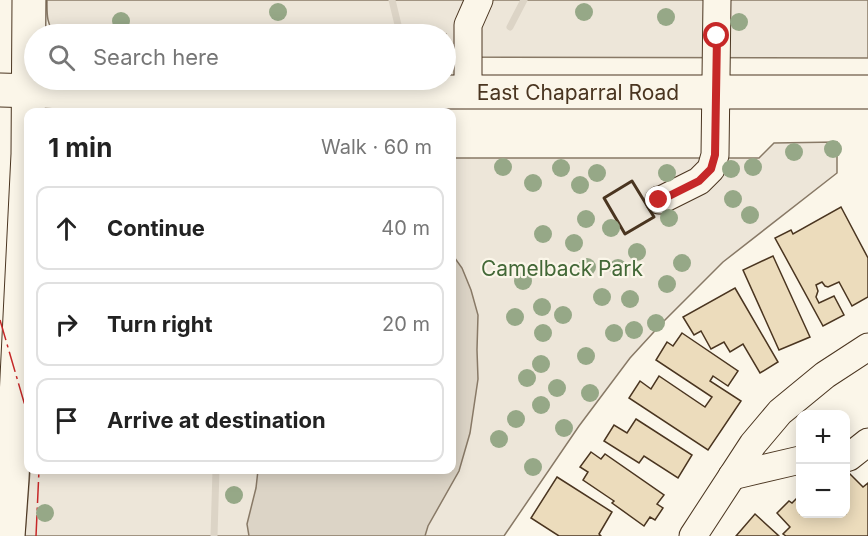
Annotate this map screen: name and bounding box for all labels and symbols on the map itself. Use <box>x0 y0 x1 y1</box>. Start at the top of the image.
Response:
route start <box>703 22 729 48</box>
street label: East Chaparral Road <box>477 80 679 105</box>
route end <box>645 186 671 212</box>
park label: Camelback Park <box>481 256 644 281</box>

